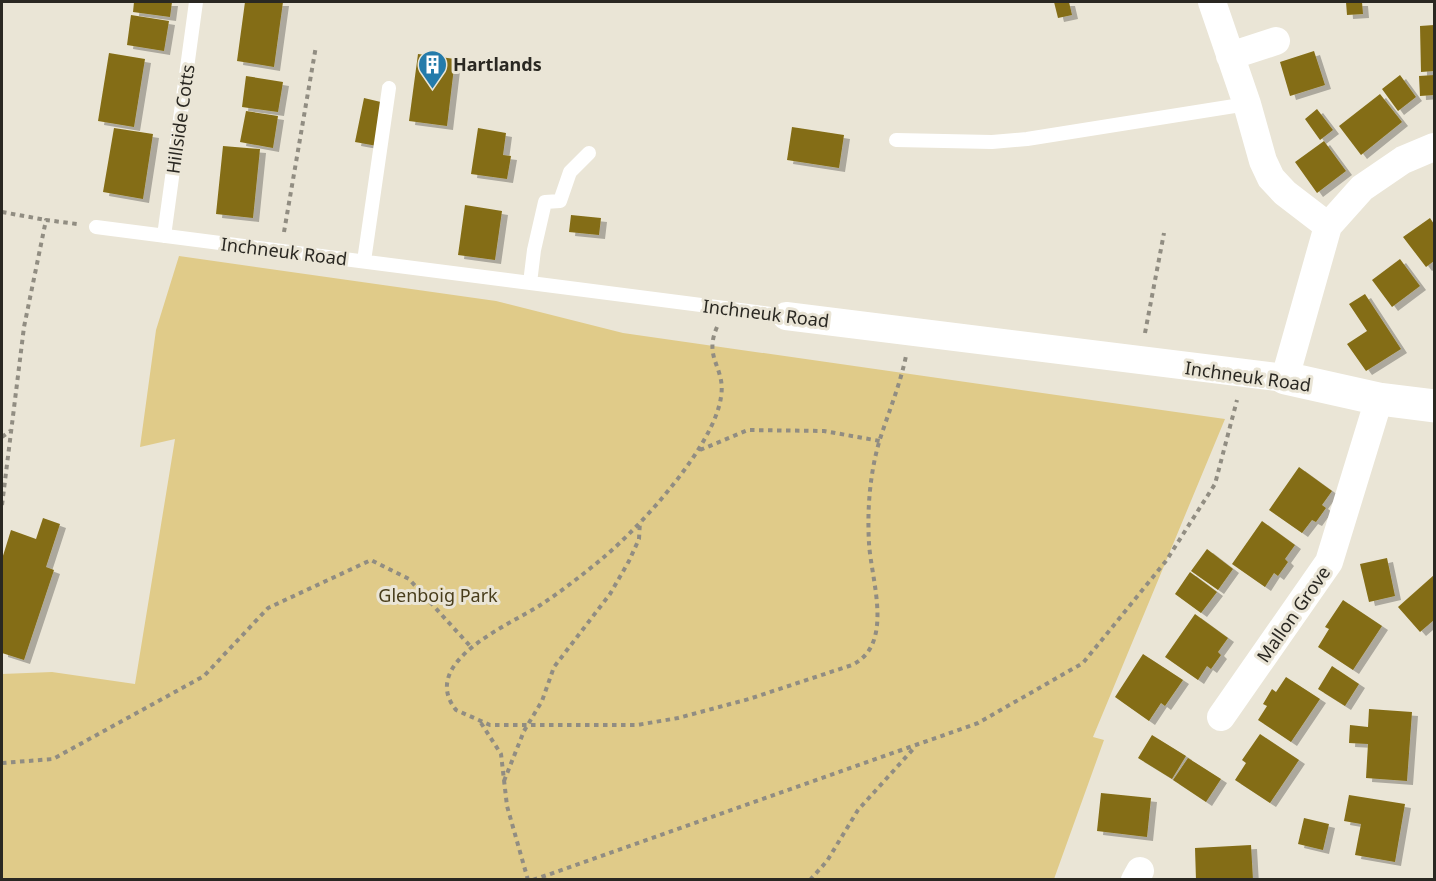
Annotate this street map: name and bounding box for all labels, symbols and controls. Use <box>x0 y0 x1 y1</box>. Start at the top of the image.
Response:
building icon: Hartlands <box>416 48 448 90</box>
place label: Hartlands <box>453 52 542 76</box>
street label: Hillside Cotts <box>160 63 200 175</box>
street label: Inchneuk Road <box>220 231 348 271</box>
street label: Inchneuk Road <box>702 293 830 333</box>
street label: Inchneuk Road <box>1183 355 1313 397</box>
street label: Mallon Grove <box>1251 561 1335 667</box>
park label: Glenboig Park <box>378 583 498 607</box>

